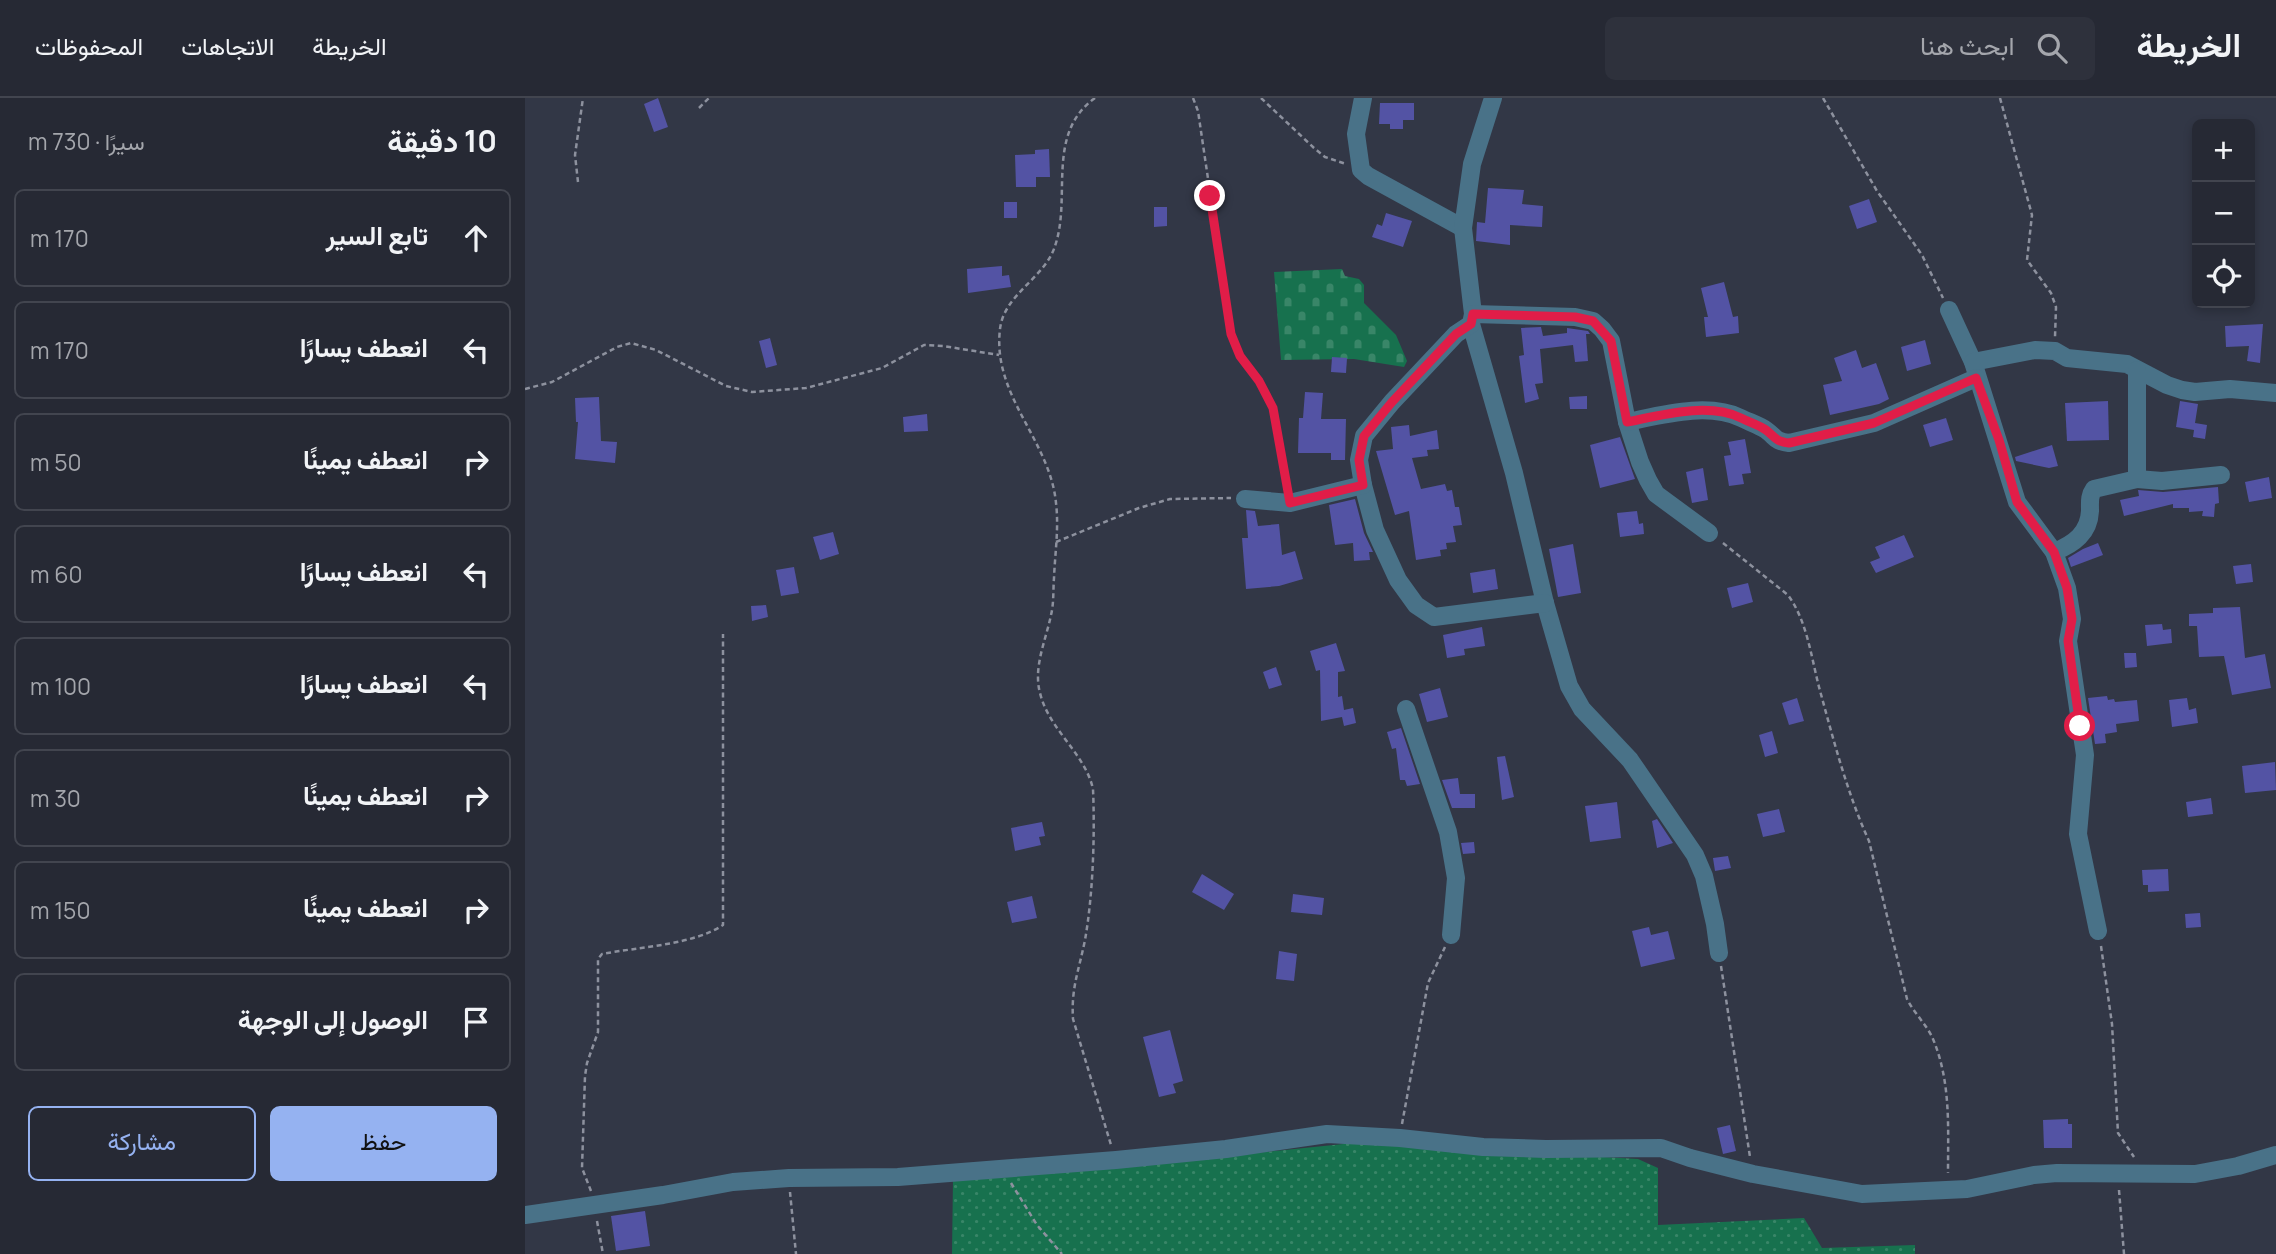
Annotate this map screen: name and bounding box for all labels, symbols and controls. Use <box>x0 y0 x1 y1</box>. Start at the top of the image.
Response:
search box <box>1605 17 2095 80</box>
text: الخريطة <box>2137 22 2241 67</box>
text: ابحث هنا <box>1920 27 2015 63</box>
text: المحفوظات <box>35 29 143 62</box>
text: الاتجاهات <box>181 29 274 62</box>
text: الخريطة <box>312 29 387 62</box>
icon: search <box>2033 29 2071 67</box>
map controls <box>2192 119 2255 308</box>
button: + <box>2192 119 2255 182</box>
text: 10 دقيقة <box>387 120 497 161</box>
text: سيرًا · 730 m <box>28 125 145 157</box>
route end <box>1194 180 1225 211</box>
button: − <box>2192 182 2255 245</box>
text: تابع السير <box>326 217 428 253</box>
icon: ahead <box>457 219 495 257</box>
text: 170 m <box>30 222 89 254</box>
button: locate <box>2192 245 2255 308</box>
text: انعطف يسارًا <box>300 329 428 365</box>
icon: left <box>457 331 495 369</box>
text: 170 m <box>30 334 89 366</box>
text: انعطف يمينًا <box>303 441 428 477</box>
icon: right <box>457 443 495 481</box>
text: 50 m <box>30 446 81 478</box>
text: انعطف يسارًا <box>300 553 428 589</box>
icon: left <box>457 555 495 593</box>
text: 60 m <box>30 558 82 590</box>
text: انعطف يسارًا <box>300 665 428 701</box>
icon: left <box>457 667 495 705</box>
text: 100 m <box>30 670 91 702</box>
route start <box>2064 710 2095 741</box>
text: انعطف يمينًا <box>303 777 428 813</box>
icon: right <box>457 779 495 817</box>
text: 30 m <box>30 782 81 814</box>
text: انعطف يمينًا <box>303 889 428 925</box>
icon: right <box>457 891 495 929</box>
text: 150 m <box>30 894 90 926</box>
text: الوصول إلى الوجهة <box>238 1001 428 1037</box>
icon: arrive <box>457 1003 495 1041</box>
button: مشاركة <box>28 1106 256 1181</box>
button: حفظ <box>270 1106 497 1181</box>

